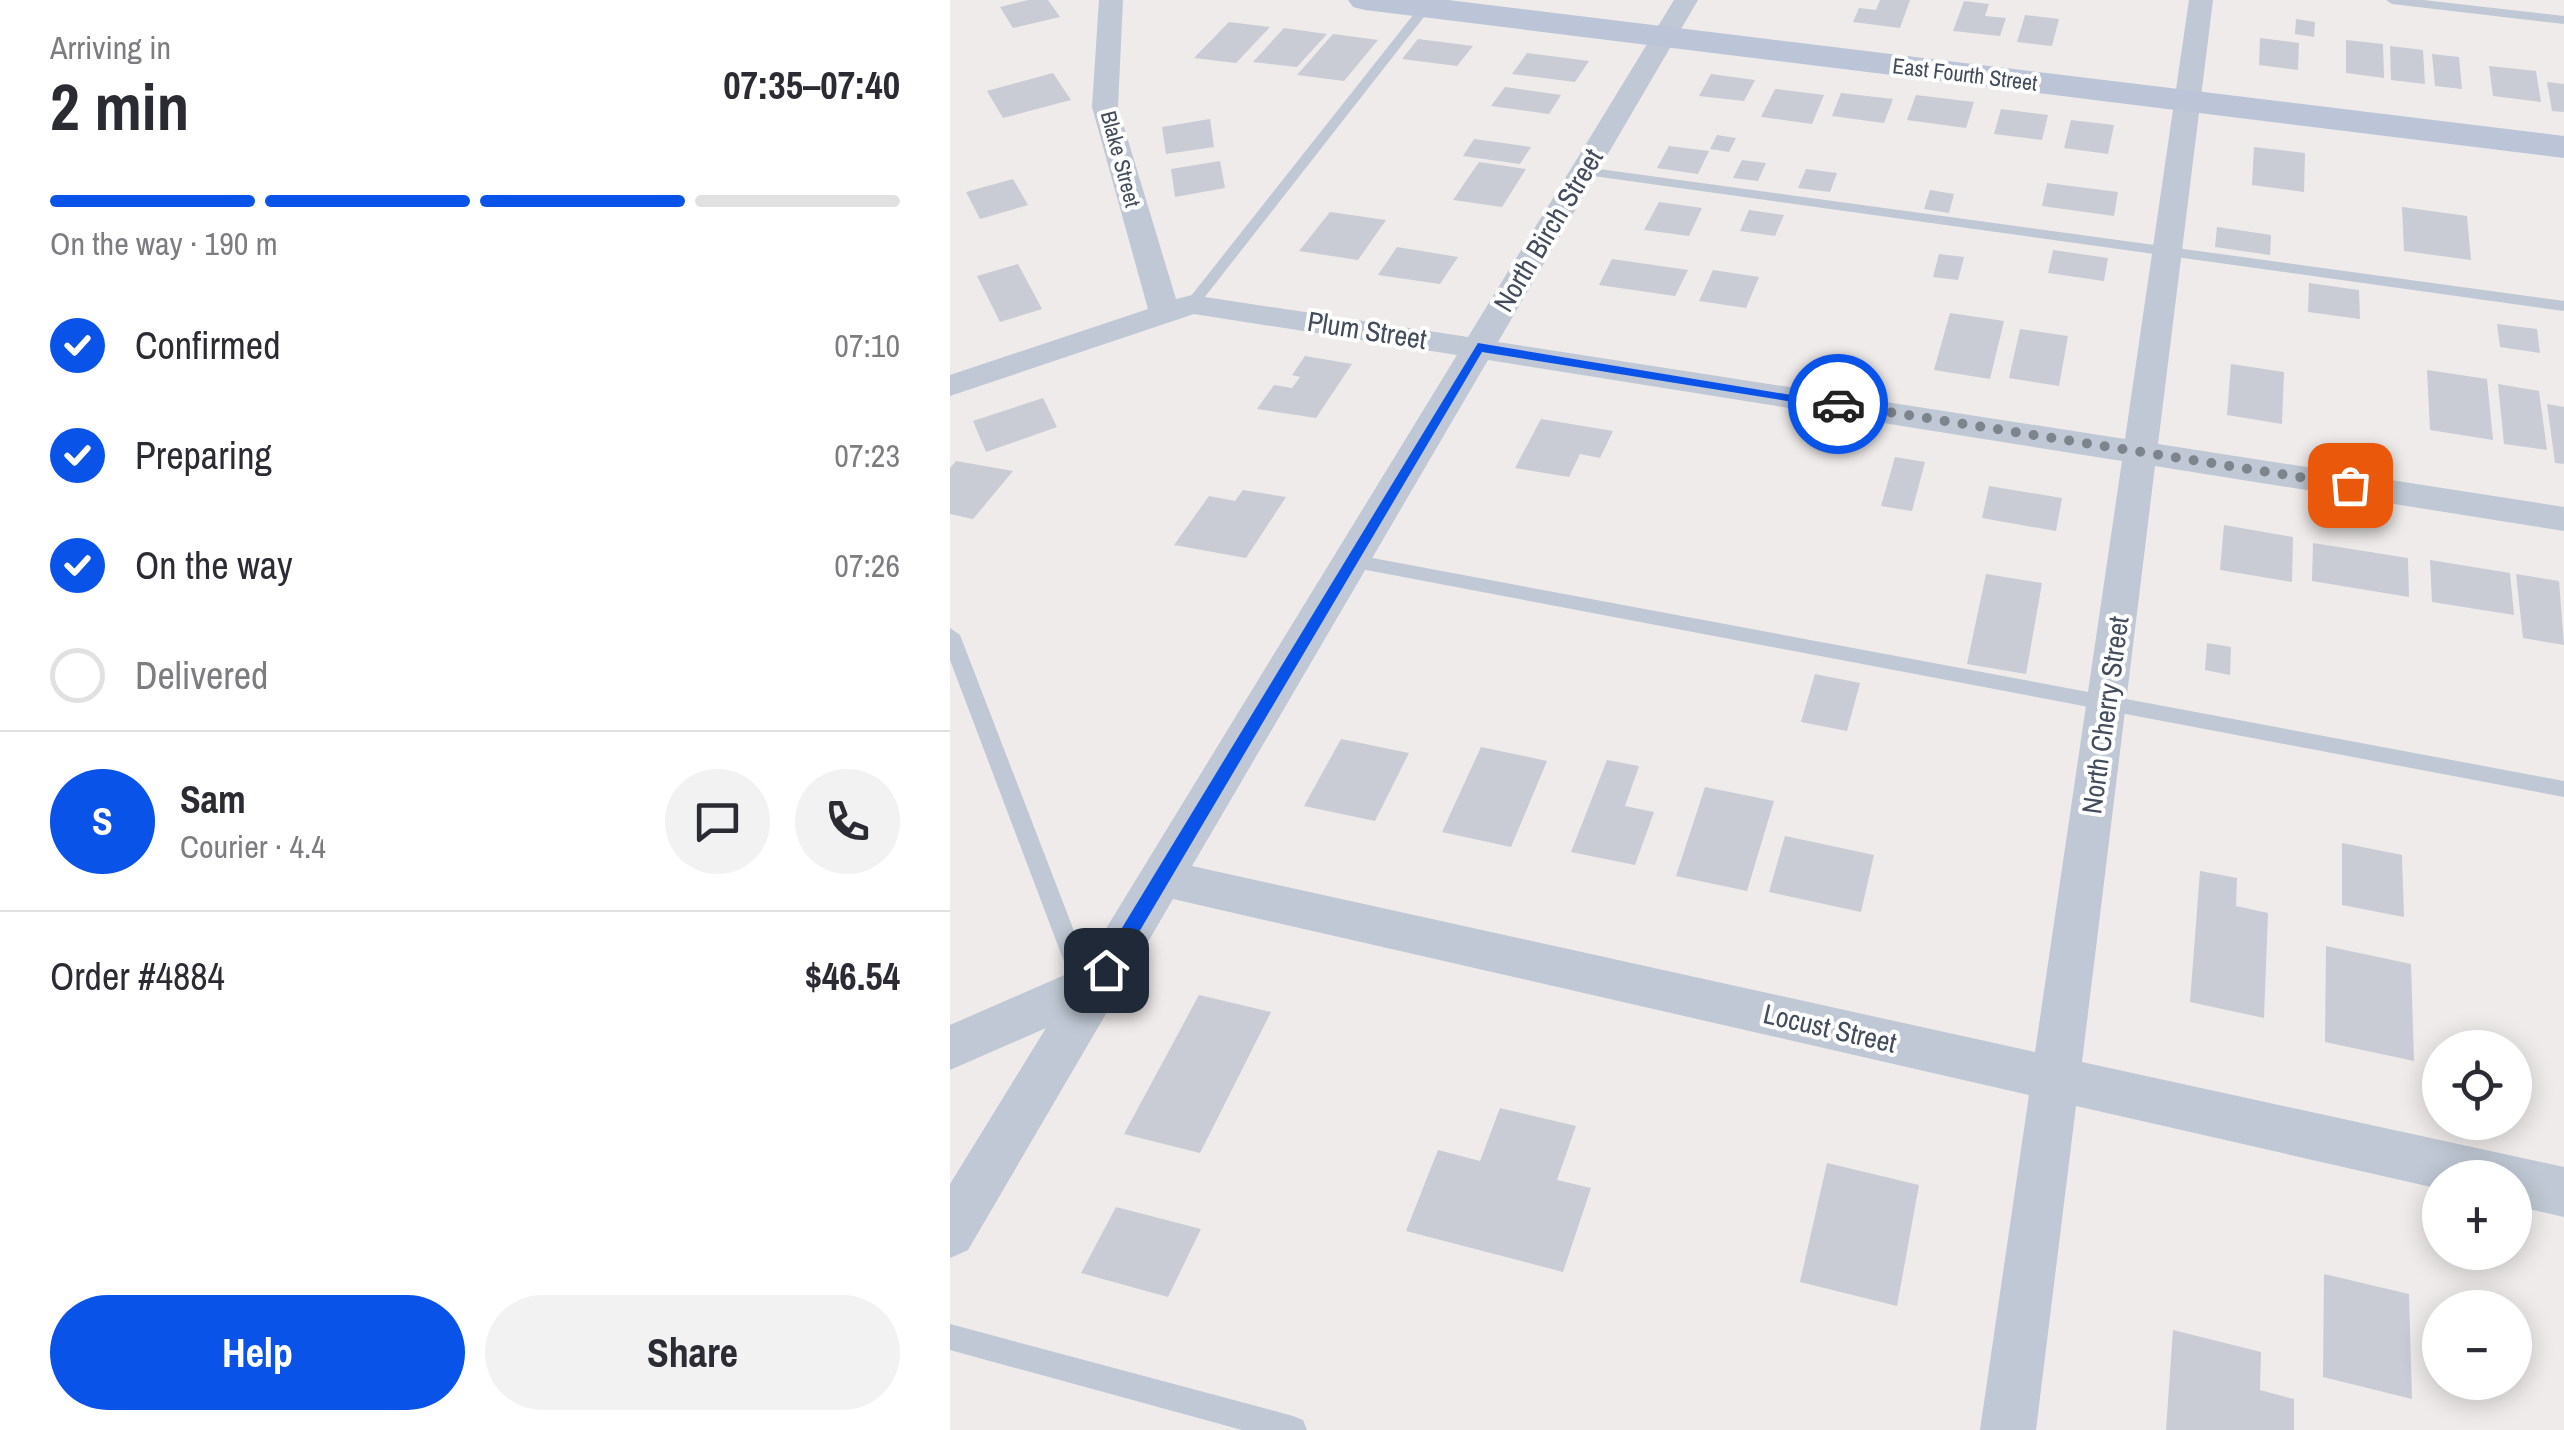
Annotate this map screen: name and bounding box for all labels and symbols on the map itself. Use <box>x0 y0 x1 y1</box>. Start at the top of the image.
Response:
street label: East Fourth Street <box>1891 50 2039 98</box>
street label: Blake Street <box>1094 108 1148 210</box>
street label: North Birch Street <box>1484 141 1612 319</box>
street label: Plum Street <box>1305 302 1429 358</box>
courier <box>1788 354 1888 454</box>
pin <box>2308 443 2393 528</box>
street label: North Cherry Street <box>2072 614 2138 816</box>
pin <box>1064 928 1149 1013</box>
street label: Locust Street <box>1760 994 1900 1062</box>

